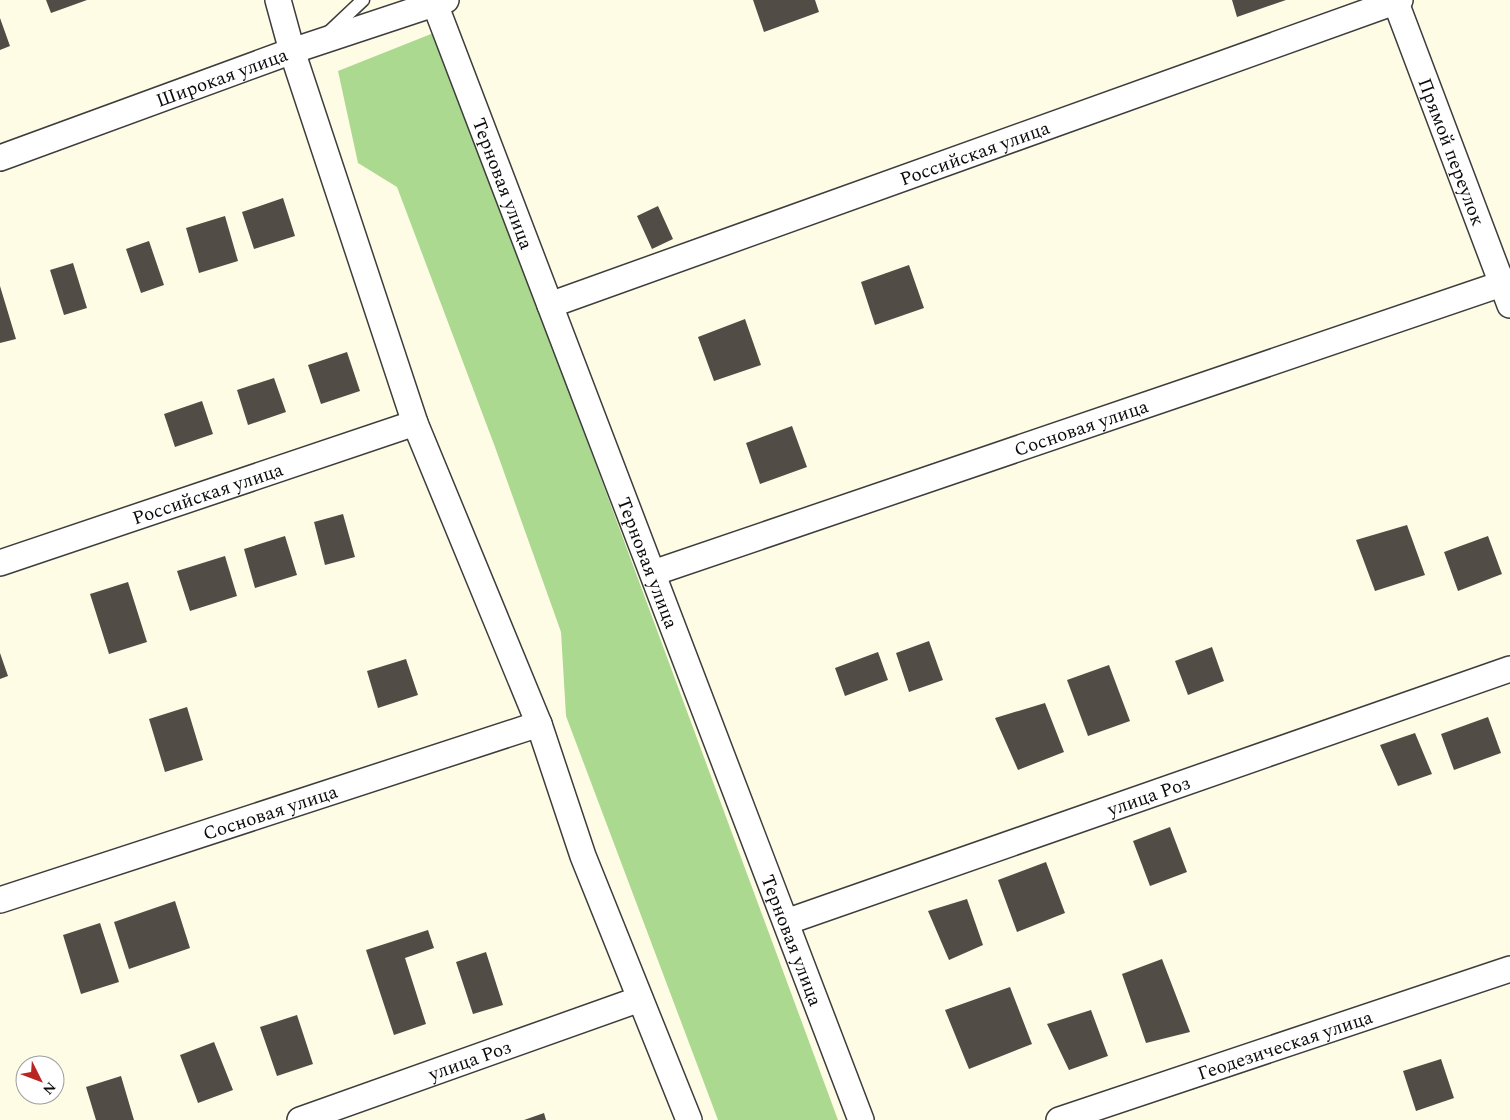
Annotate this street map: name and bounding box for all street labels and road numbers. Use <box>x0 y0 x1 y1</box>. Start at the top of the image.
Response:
street label: Широкая улица <box>152 41 293 116</box>
street label: Прямой переулок <box>1410 74 1492 231</box>
street label: Терновая улица <box>464 114 541 255</box>
street label: Российская улица <box>896 114 1055 194</box>
street label: Сосновая улица <box>1010 392 1153 465</box>
street label: Российская улица <box>129 455 288 533</box>
street label: Терновая улица <box>609 493 685 634</box>
street label: улица Роз <box>1103 769 1194 825</box>
street label: Сосновая улица <box>199 777 342 849</box>
street label: Терновая улица <box>753 871 829 1011</box>
street label: Геодезическая улица <box>1194 1003 1377 1089</box>
street label: улица Роз <box>424 1033 515 1089</box>

